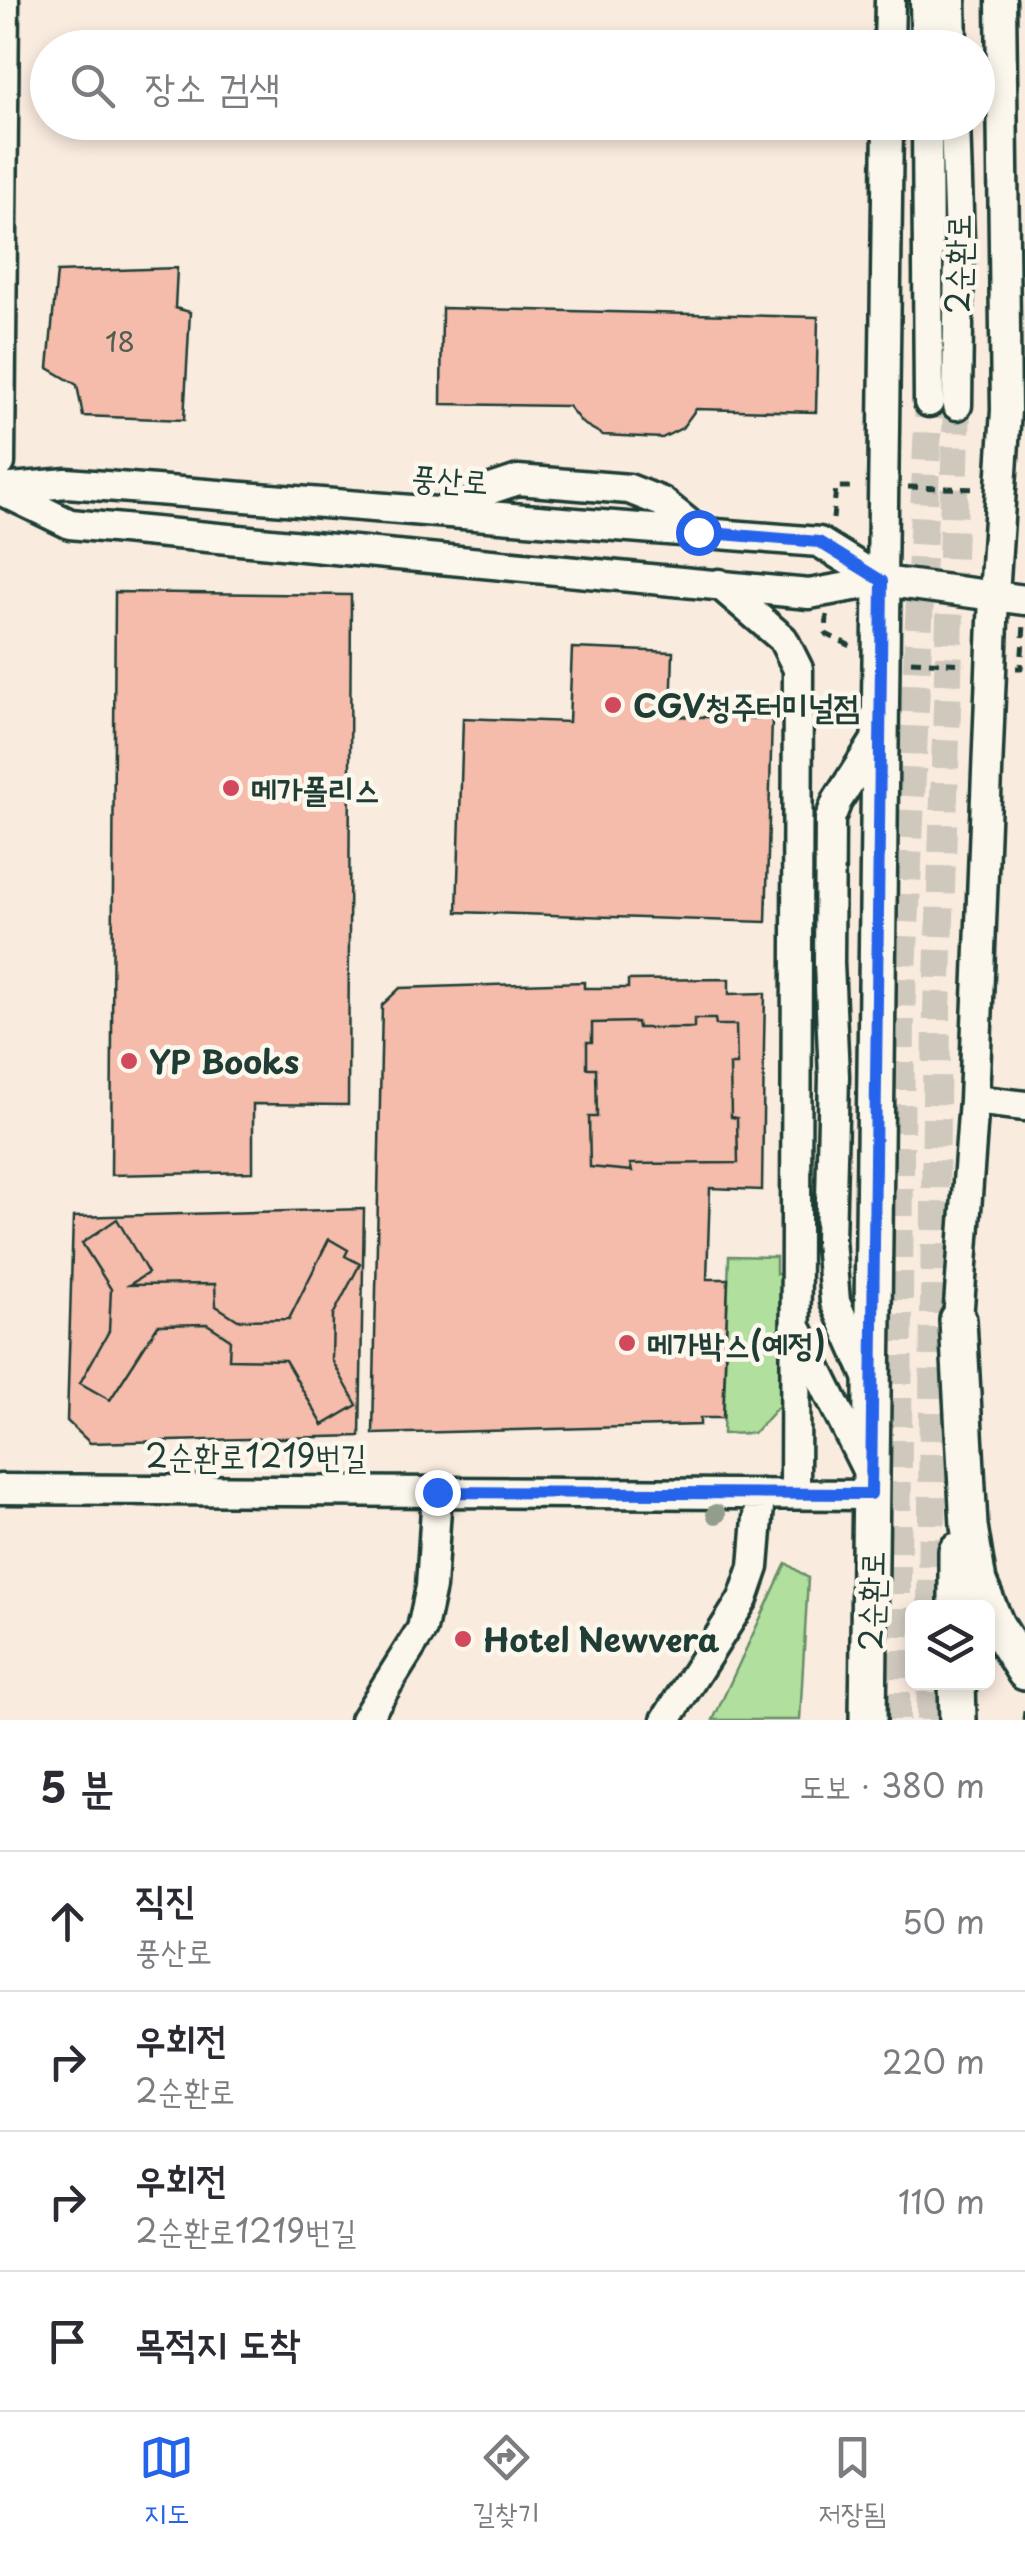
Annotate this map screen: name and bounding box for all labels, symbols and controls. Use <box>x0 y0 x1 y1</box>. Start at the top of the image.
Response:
search box <box>30 30 995 140</box>
text: 장소 검색 <box>145 57 280 114</box>
icon: search <box>65 58 120 113</box>
street label: 2순환로 <box>933 214 981 314</box>
house number: 18 <box>105 319 135 362</box>
street label: 풍산로 <box>410 451 490 505</box>
route start <box>676 510 722 556</box>
place label: CGV청주터미널점 <box>633 681 860 729</box>
marker: CGV청주터미널점 <box>602 694 624 716</box>
place label: 메가폴리스 <box>251 764 380 812</box>
marker: 메가폴리스 <box>220 777 242 799</box>
place label: YP Books <box>149 1037 299 1085</box>
marker: YP Books <box>118 1050 140 1072</box>
place label: 메가박스(예정) <box>647 1319 826 1367</box>
marker: 메가박스(예정) <box>616 1332 638 1354</box>
street label: 2순환로1219번길 <box>145 1431 367 1479</box>
route end <box>415 1470 461 1516</box>
street label: 2순환로 <box>845 1551 895 1651</box>
map controls <box>905 1600 995 1690</box>
button: layers <box>905 1600 995 1690</box>
place label: Hotel Newvera <box>483 1615 720 1663</box>
marker: Hotel Newvera <box>452 1628 474 1650</box>
text: 5 분 <box>40 1754 114 1817</box>
text: 도보 · 380 m <box>799 1761 985 1809</box>
text: 직진 <box>135 1869 196 1926</box>
icon: ahead <box>40 1894 95 1949</box>
text: 50 m <box>902 1897 985 1945</box>
text: 풍산로 <box>135 1926 212 1974</box>
text: 우회전 <box>135 2009 227 2066</box>
icon: right <box>40 2034 95 2089</box>
text: 220 m <box>882 2037 985 2085</box>
text: 2순환로 <box>135 2066 235 2114</box>
text: 우회전 <box>135 2149 227 2206</box>
icon: right <box>40 2174 95 2229</box>
text: 110 m <box>898 2177 985 2225</box>
text: 2순환로1219번길 <box>135 2206 357 2254</box>
text: 목적지 도착 <box>135 2313 300 2370</box>
icon: arrive <box>40 2314 95 2369</box>
tab: 지도 <box>139 2430 194 2533</box>
tab: 길찾기 <box>472 2430 540 2533</box>
tab: 저장됨 <box>818 2430 886 2533</box>

